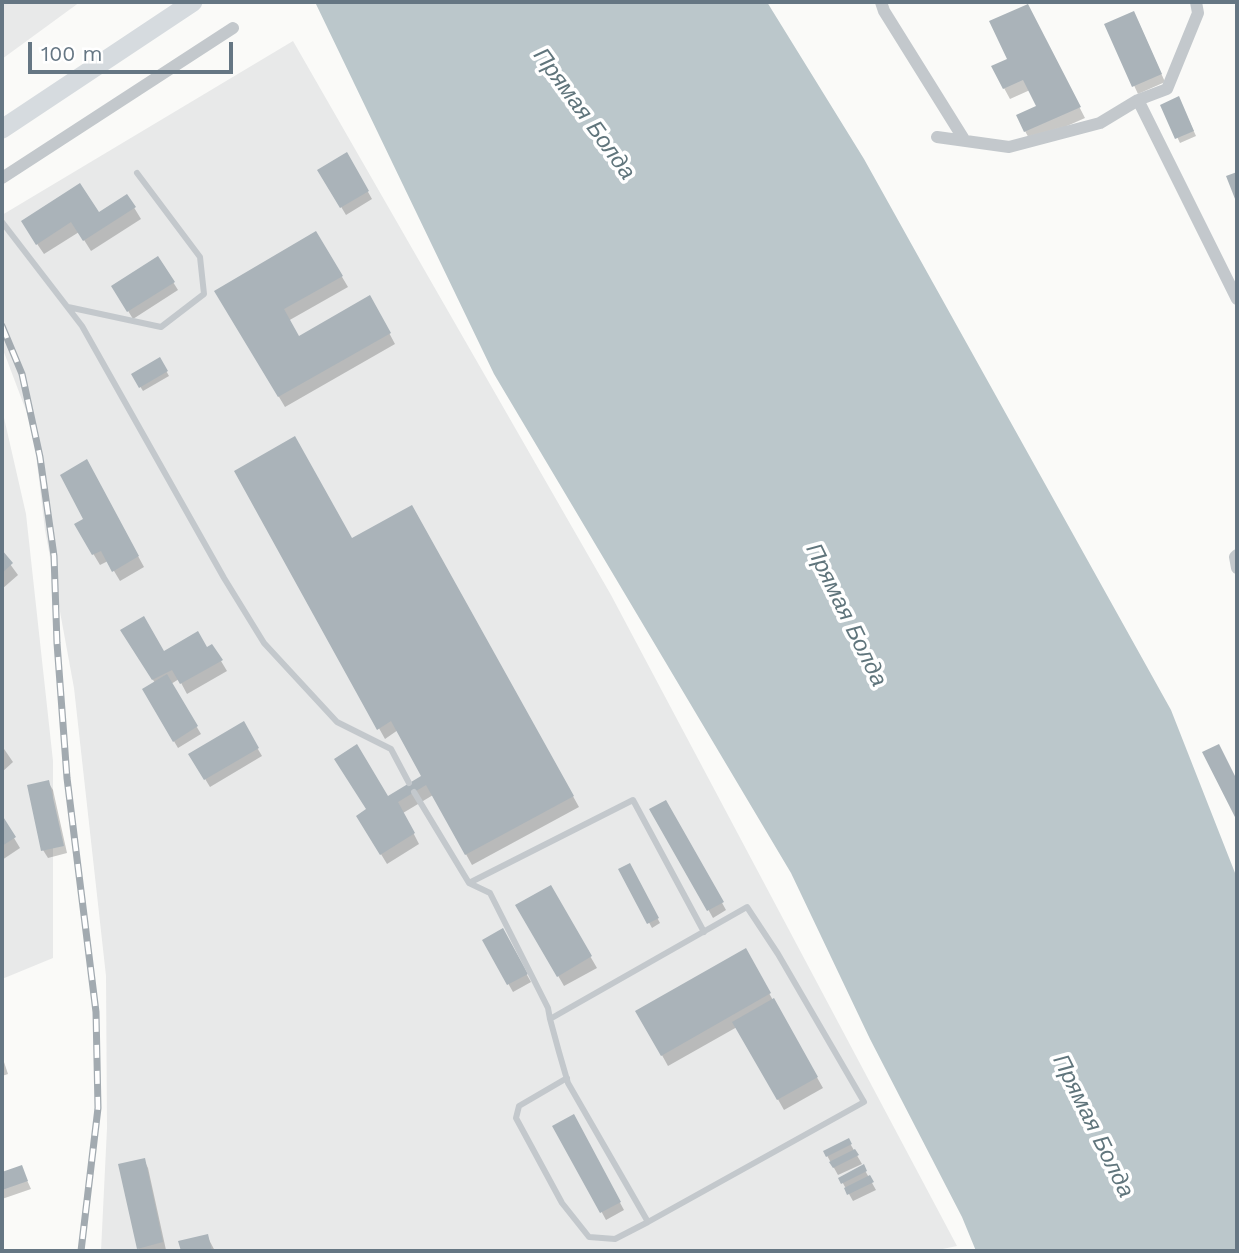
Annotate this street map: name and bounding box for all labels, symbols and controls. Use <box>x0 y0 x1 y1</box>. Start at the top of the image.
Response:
scale bar <box>32 28 236 72</box>
text: 100 m <box>41 41 103 66</box>
water label: Прямая Болда <box>527 43 641 185</box>
water label: Прямая Болда <box>799 539 893 691</box>
water label: Прямая Болда <box>1046 1050 1140 1202</box>

